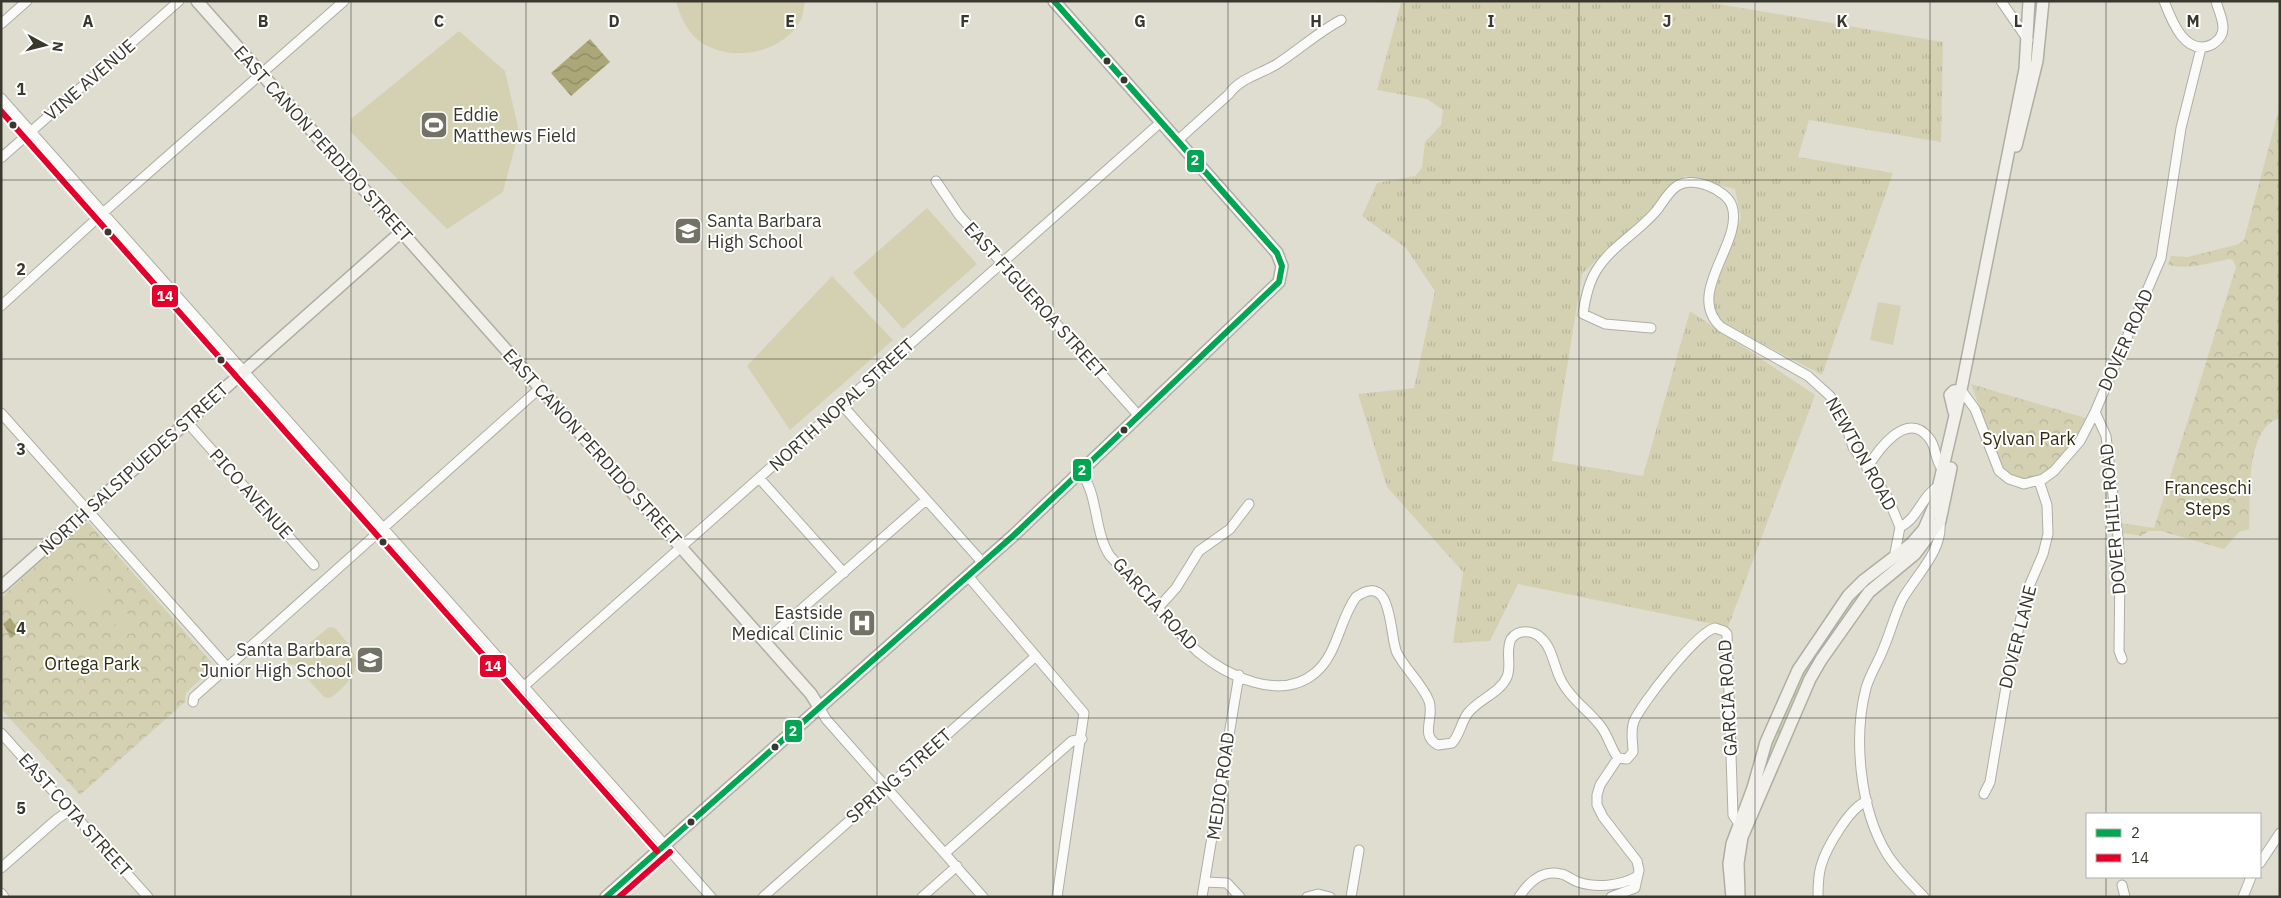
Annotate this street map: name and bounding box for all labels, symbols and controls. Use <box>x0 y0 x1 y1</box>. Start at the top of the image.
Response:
text: A <box>83 11 94 31</box>
text: B <box>258 11 269 31</box>
text: C <box>434 11 444 31</box>
text: D <box>608 11 620 31</box>
text: E <box>785 11 795 31</box>
text: F <box>960 11 970 31</box>
text: G <box>1134 11 1146 31</box>
text: H <box>1310 11 1322 31</box>
text: I <box>1488 11 1495 31</box>
text: J <box>1663 11 1671 31</box>
text: K <box>1836 11 1848 31</box>
text: L <box>2014 11 2022 31</box>
text: M <box>2186 11 2200 31</box>
north arrow <box>20 20 70 70</box>
street label: VINE AVENUE <box>40 35 140 125</box>
street label: EAST CANON PERDIDO STREET <box>229 41 418 247</box>
unlabelled marker <box>1102 56 1112 66</box>
unlabelled marker <box>1119 75 1129 85</box>
text: 1 <box>16 79 26 99</box>
place label: Eddie Matthews Field <box>453 103 576 147</box>
sports icon: Eddie Matthews Field <box>419 110 449 140</box>
unlabelled marker <box>8 120 18 130</box>
line badge: 2 <box>1186 149 1205 173</box>
text: 2 <box>1191 151 1199 169</box>
place label: Santa Barbara High School <box>707 209 822 253</box>
school or university icon: Santa Barbara High School <box>673 216 703 246</box>
street label: EAST FIGUEROA STREET <box>959 217 1112 382</box>
unlabelled marker <box>103 227 113 237</box>
text: 2 <box>16 259 26 279</box>
line badge: 14 <box>151 284 179 308</box>
street label: DOVER ROAD <box>2093 285 2158 394</box>
text: 14 <box>157 287 173 305</box>
street label: NORTH NOPAL STREET <box>764 333 919 476</box>
street label: EAST CANON PERDIDO STREET <box>498 344 687 550</box>
unlabelled marker <box>216 355 226 365</box>
street label: NORTH SALSIPUEDES STREET <box>34 378 233 560</box>
street label: NEWTON ROAD <box>1821 393 1902 515</box>
unlabelled marker <box>1119 425 1129 435</box>
park label: Sylvan Park <box>1982 427 2076 450</box>
text: 3 <box>16 439 26 459</box>
street label: DOVER HILL ROAD <box>2094 443 2131 595</box>
street label: PICO AVENUE <box>205 444 298 544</box>
line badge: 2 <box>1072 458 1092 482</box>
text: 2 <box>1078 461 1086 479</box>
park label: Franceschi Steps <box>2164 476 2252 520</box>
unlabelled marker <box>378 537 388 547</box>
street label: GARCIA ROAD <box>1108 553 1203 655</box>
street label: DOVER LANE <box>1994 583 2041 691</box>
place label: Eastside Medical Clinic <box>731 601 843 645</box>
hospital icon: Eastside Medical Clinic <box>847 608 877 638</box>
text: 4 <box>16 618 26 638</box>
place label: Santa Barbara Junior High School <box>200 638 351 682</box>
street label: GARCIA ROAD <box>1713 639 1742 757</box>
school or university icon: Santa Barbara Junior High School <box>355 645 385 675</box>
park label: Ortega Park <box>44 652 140 675</box>
line badge: 14 <box>479 654 507 678</box>
text: 14 <box>485 657 501 675</box>
line badge: 2 <box>784 719 803 743</box>
text: 2 <box>789 722 797 740</box>
street label: SPRING STREET <box>841 723 956 828</box>
street label: MEDIO ROAD <box>1202 730 1239 841</box>
unlabelled marker <box>770 742 780 752</box>
street label: EAST COTA STREET <box>14 748 137 881</box>
text: 5 <box>16 798 26 818</box>
legend <box>2086 813 2261 878</box>
unlabelled marker <box>686 817 696 827</box>
text: 2 <box>2131 823 2140 842</box>
text: 14 <box>2131 848 2149 867</box>

